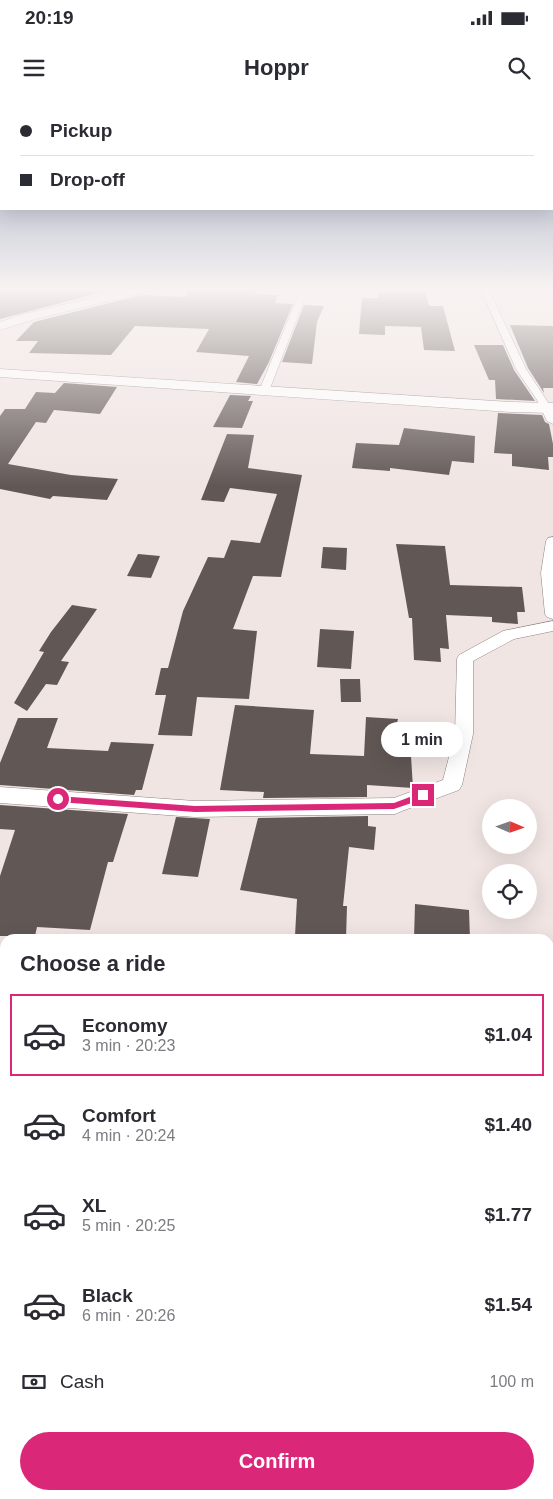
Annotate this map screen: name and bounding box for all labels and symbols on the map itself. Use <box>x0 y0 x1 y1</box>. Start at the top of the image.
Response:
callout: 1 min <box>382 722 464 758</box>
route end <box>412 784 434 806</box>
route start <box>47 788 69 810</box>
north arrow <box>482 799 538 854</box>

